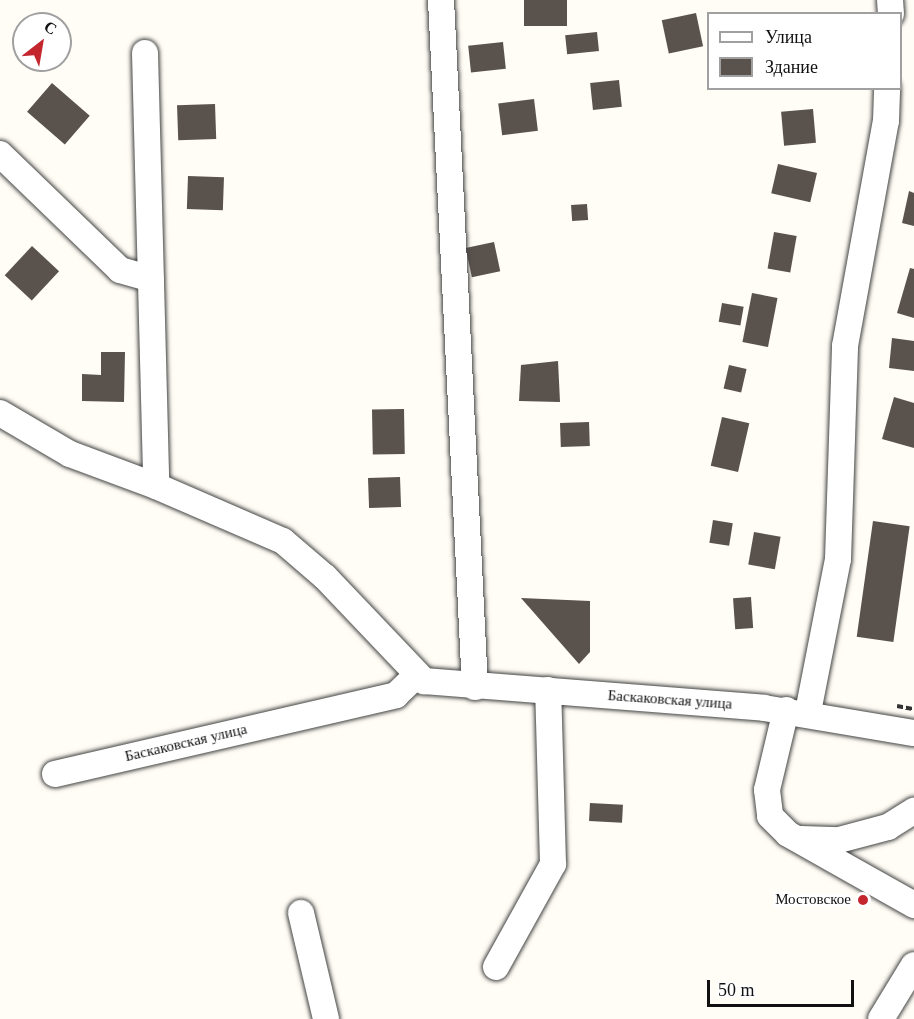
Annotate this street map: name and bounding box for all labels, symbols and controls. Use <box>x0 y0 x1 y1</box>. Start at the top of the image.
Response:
north arrow <box>12 12 72 72</box>
legend <box>707 12 902 90</box>
text: С <box>41 18 60 38</box>
text: Улица <box>765 27 812 47</box>
text: Здание <box>765 57 818 77</box>
street label: Баскаковская улица <box>607 687 733 713</box>
street label: Баскаковская улица <box>123 720 249 766</box>
place label: Мостовское <box>775 891 851 909</box>
marker: Мостовское <box>856 893 870 907</box>
scale bar <box>710 968 857 1006</box>
text: 50 m <box>718 980 755 1000</box>

